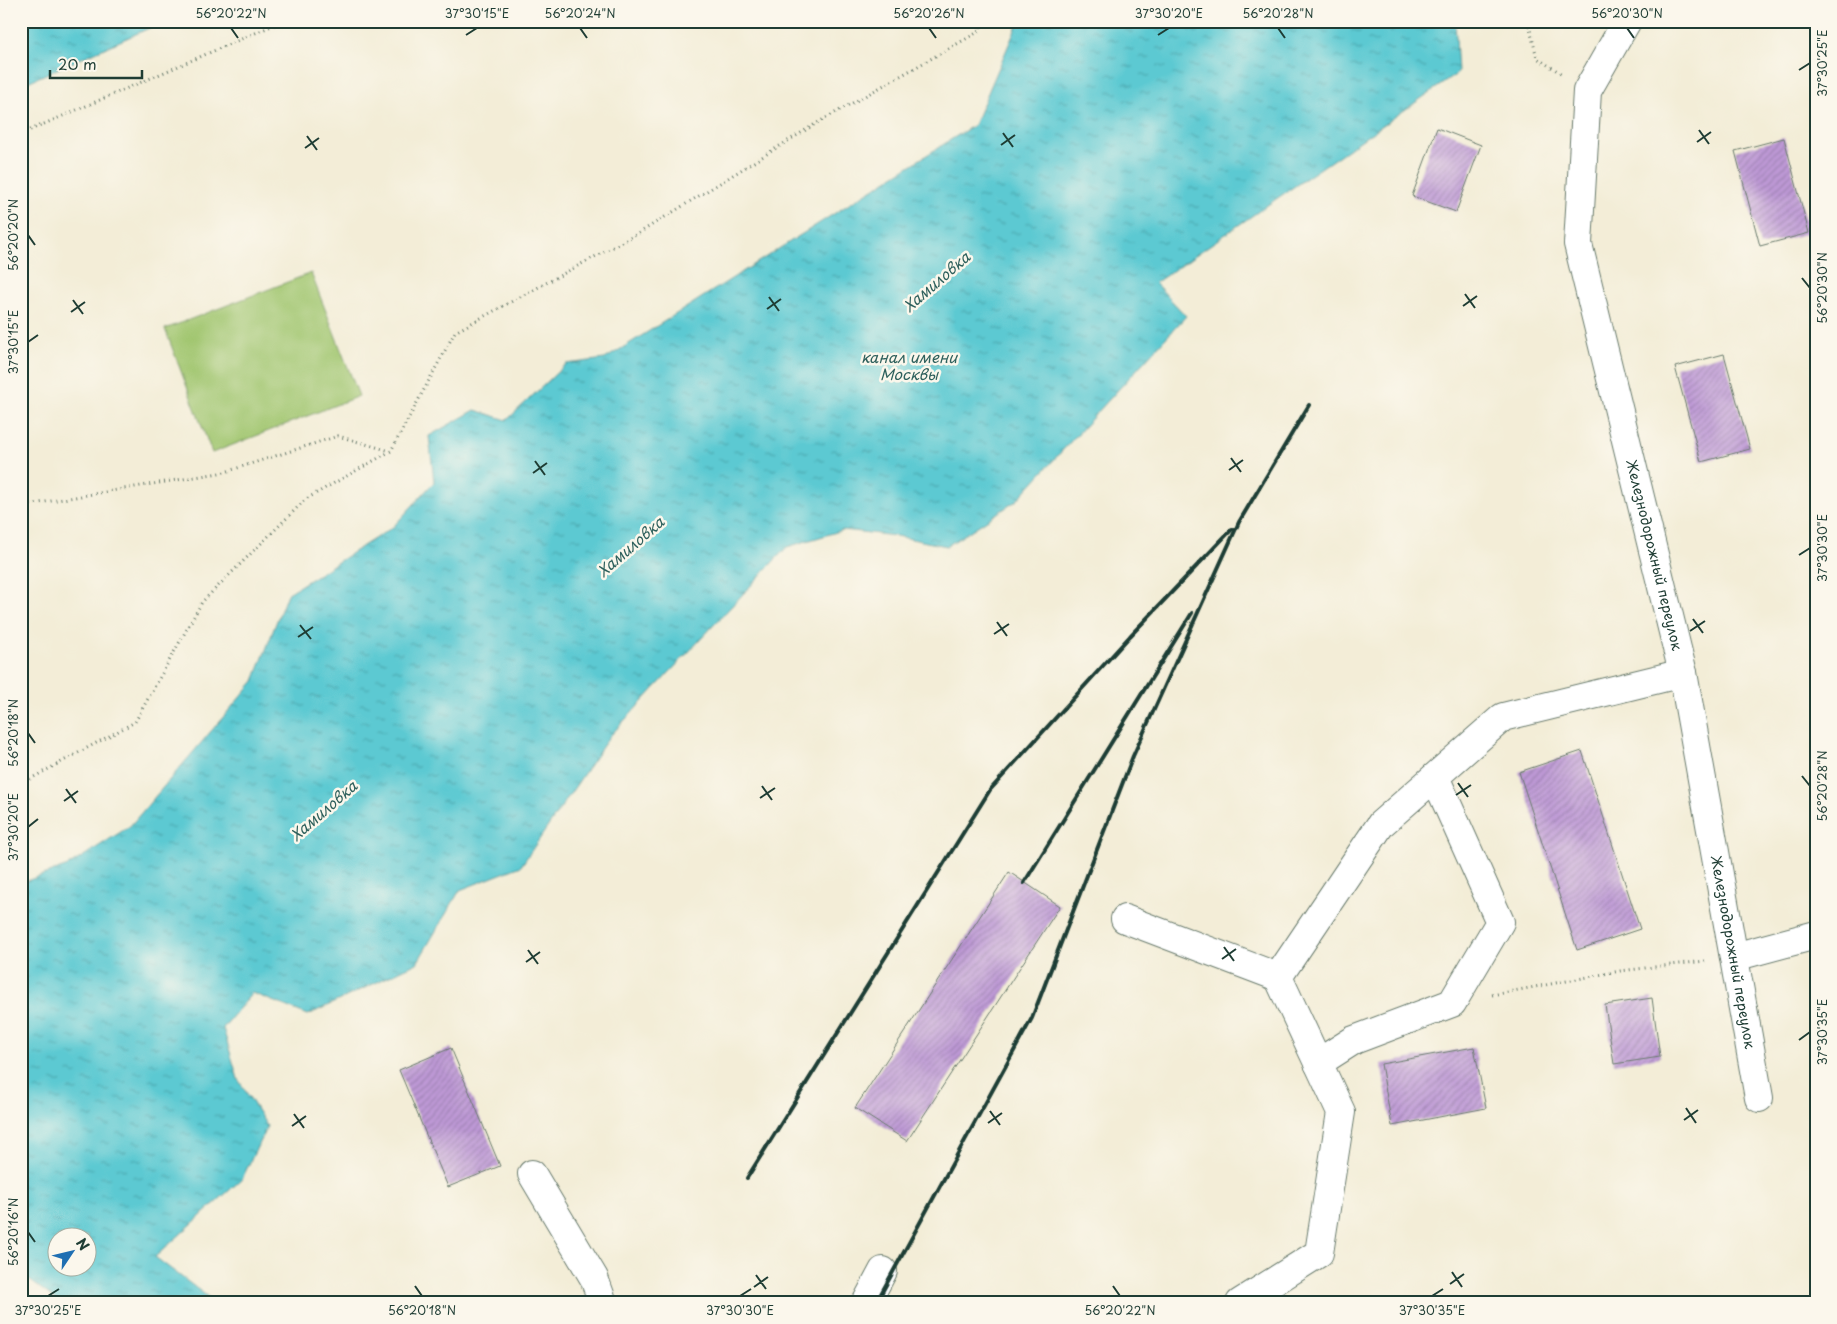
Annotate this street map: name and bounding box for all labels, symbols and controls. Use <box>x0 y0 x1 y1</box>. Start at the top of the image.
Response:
text: 56°20'22"N <box>195 4 267 22</box>
text: 37°30'15"E <box>445 4 509 22</box>
text: 56°20'24"N <box>544 4 616 22</box>
text: 56°20'26"N <box>893 4 965 22</box>
text: 37°30'20"E <box>1135 4 1203 22</box>
text: 56°20'28"N <box>1242 4 1314 22</box>
text: 56°20'30"N <box>1591 4 1663 22</box>
text: 37°30'25"E <box>1813 29 1831 97</box>
scale bar <box>50 48 142 80</box>
text: 20 m <box>58 52 97 75</box>
text: 56°20'20"N <box>4 199 22 271</box>
water label: Хамиловка <box>897 245 975 317</box>
text: 56°20'30"N <box>1813 252 1831 324</box>
text: 37°30'15"E <box>4 310 22 374</box>
water label: канал имени Москвы <box>861 345 958 385</box>
street label: Железнодорожный переулок <box>1621 457 1688 653</box>
water label: Хамиловка <box>591 510 669 582</box>
text: 37°30'30"E <box>1813 514 1831 582</box>
text: 56°20'18"N <box>4 699 22 767</box>
text: 56°20'28"N <box>1813 750 1831 822</box>
water label: Хамиловка <box>284 774 362 846</box>
text: 37°30'20"E <box>4 793 22 861</box>
street label: Железнодорожный переулок <box>1706 854 1761 1051</box>
text: 37°30'35"E <box>1813 999 1831 1065</box>
text: 56°20'16"N <box>4 1198 22 1266</box>
north arrow <box>48 1226 98 1276</box>
text: N <box>71 1234 95 1255</box>
text: 37°30'25"E <box>14 1301 82 1319</box>
text: 56°20'18"N <box>388 1301 456 1319</box>
text: 37°30'30"E <box>706 1301 774 1319</box>
text: 56°20'22"N <box>1084 1301 1156 1319</box>
text: 37°30'35"E <box>1399 1301 1465 1319</box>

